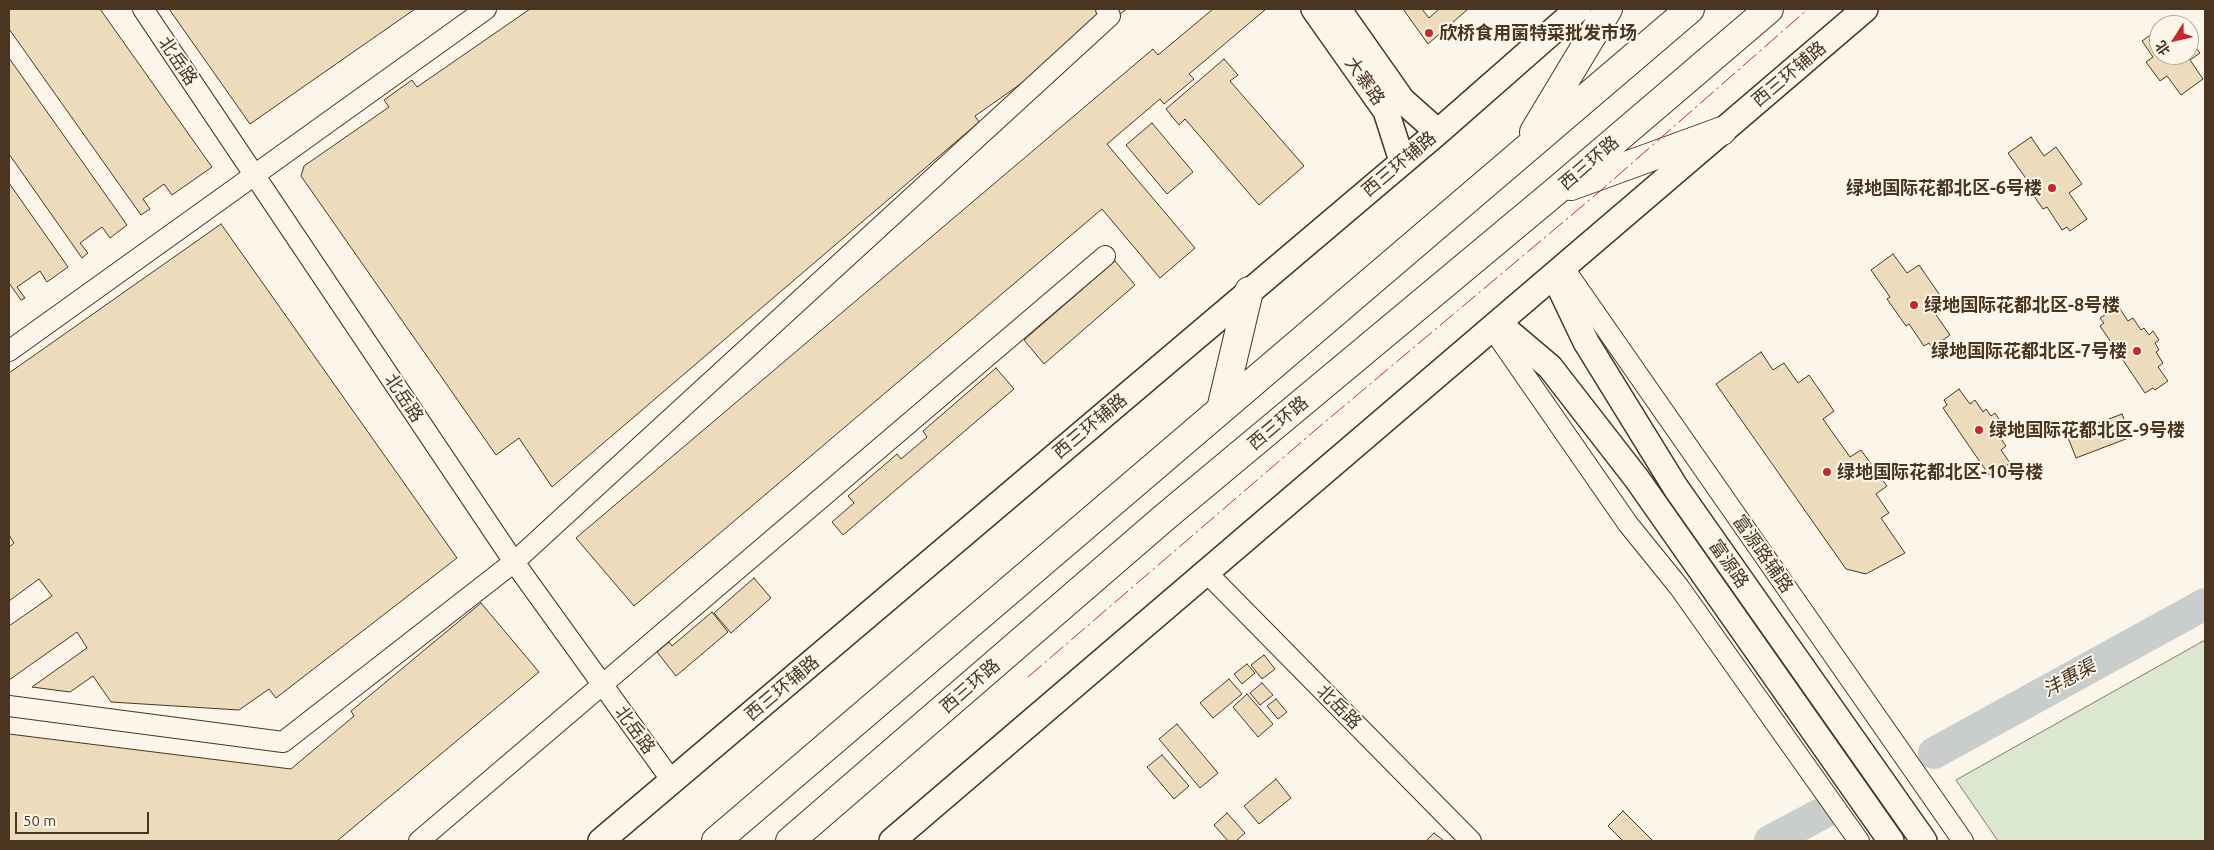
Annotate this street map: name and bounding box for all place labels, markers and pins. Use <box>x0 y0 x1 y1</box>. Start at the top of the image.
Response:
place label: 欣桥食用菌特菜批发市场 <box>1439 22 1637 44</box>
marker: 欣桥食用菌特菜批发市场 <box>1423 27 1435 39</box>
place label: 绿地国际花都北区-6号楼 <box>1846 177 2042 199</box>
marker: 绿地国际花都北区-6号楼 <box>2046 182 2058 194</box>
place label: 绿地国际花都北区-8号楼 <box>1924 294 2120 316</box>
marker: 绿地国际花都北区-8号楼 <box>1908 299 1920 311</box>
place label: 绿地国际花都北区-7号楼 <box>1931 340 2127 362</box>
marker: 绿地国际花都北区-7号楼 <box>2131 345 2143 357</box>
place label: 绿地国际花都北区-9号楼 <box>1989 419 2185 441</box>
marker: 绿地国际花都北区-9号楼 <box>1973 424 1985 436</box>
place label: 绿地国际花都北区-10号楼 <box>1837 461 2043 483</box>
marker: 绿地国际花都北区-10号楼 <box>1821 466 1833 478</box>

